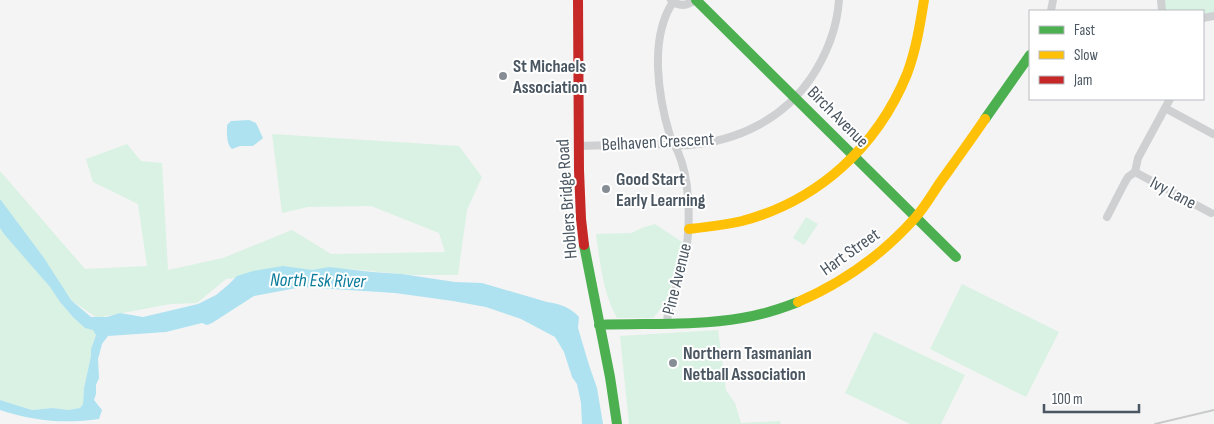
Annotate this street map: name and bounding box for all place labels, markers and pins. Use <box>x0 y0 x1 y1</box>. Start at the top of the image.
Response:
place label: St Michaels Association <box>512 56 587 98</box>
marker: St Michaels Association <box>497 70 509 82</box>
place label: Good Start Early Learning <box>616 169 706 211</box>
marker: Good Start Early Learning <box>600 183 612 195</box>
place label: Northern Tasmanian Netball Association <box>683 343 812 385</box>
marker: Northern Tasmanian Netball Association <box>667 357 679 369</box>

